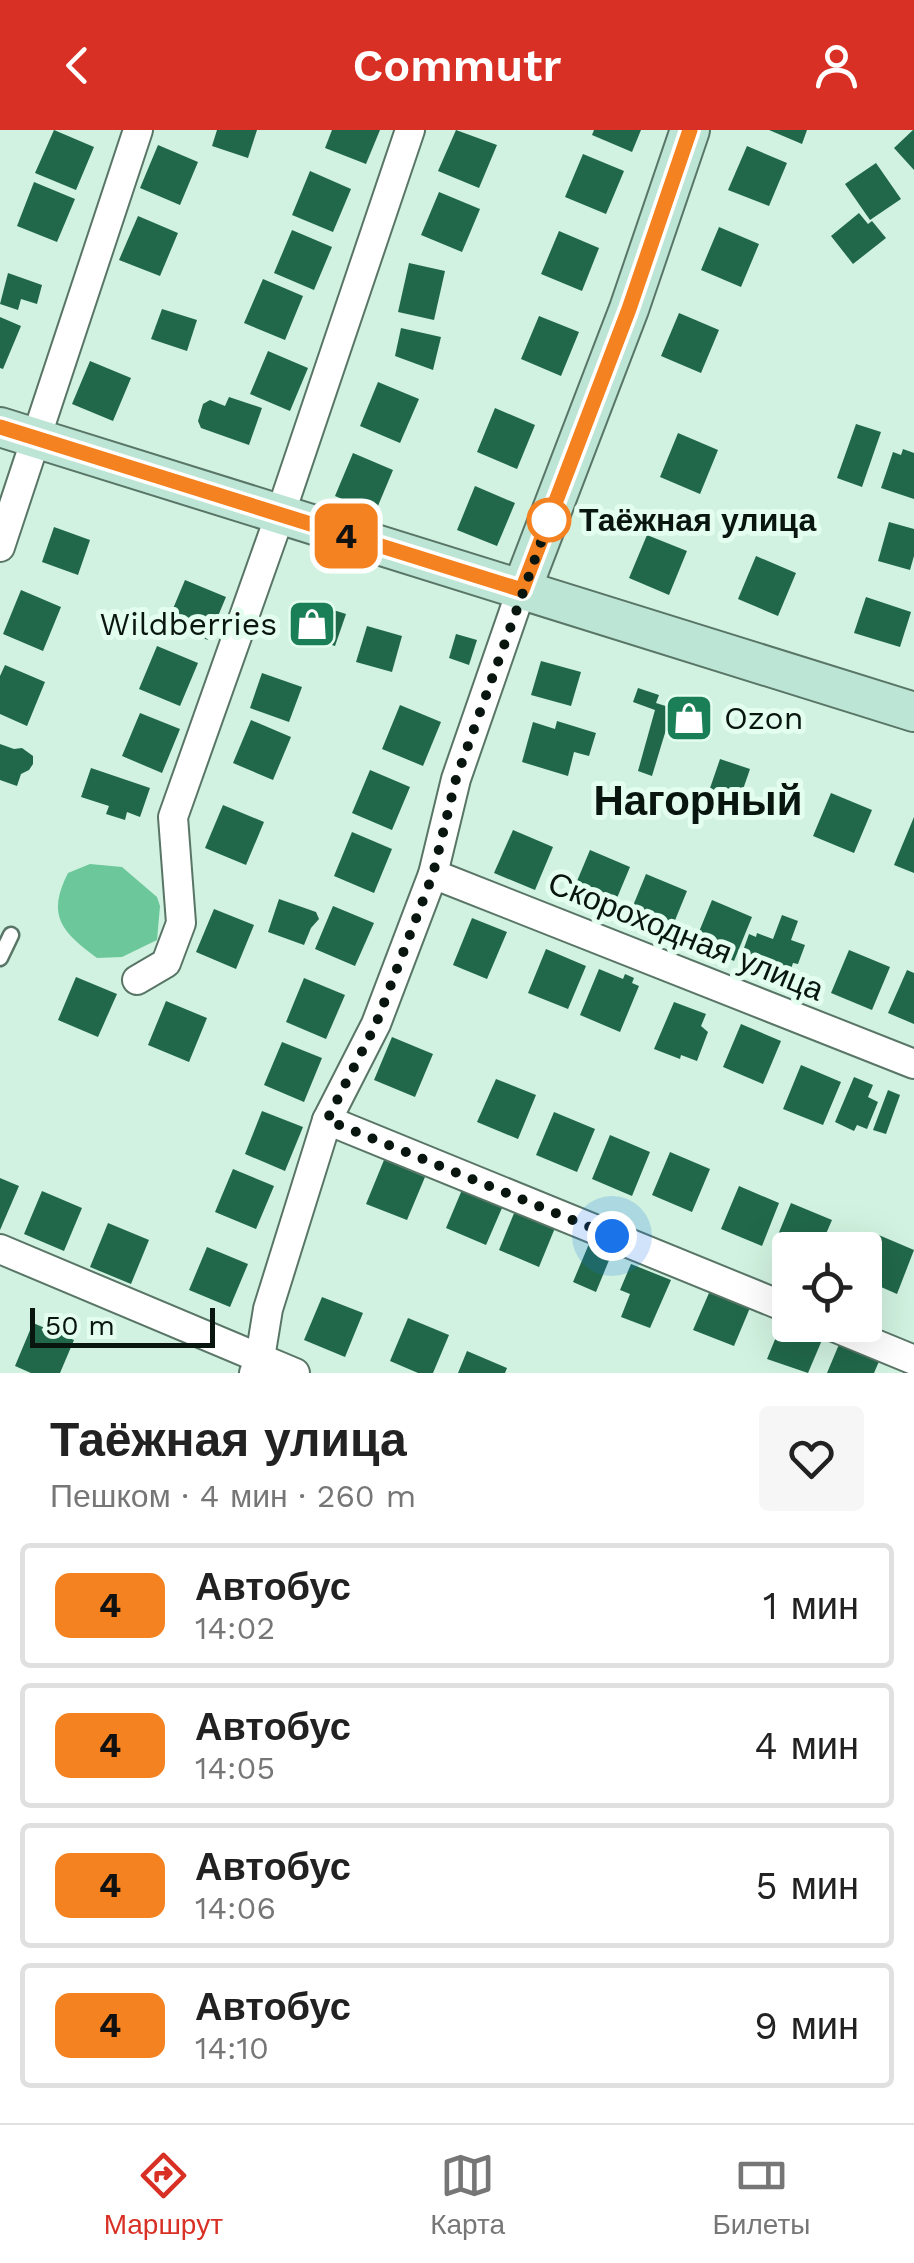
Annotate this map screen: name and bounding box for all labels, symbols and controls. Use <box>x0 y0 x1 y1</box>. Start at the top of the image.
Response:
icon: back <box>50 38 105 93</box>
icon: person <box>809 38 864 93</box>
text: Commutr <box>353 39 561 92</box>
marker: Таёжная улица <box>528 499 570 541</box>
place label: Таёжная улица <box>579 501 816 539</box>
line badge: 4 <box>314 504 378 568</box>
text: 4 <box>335 515 357 557</box>
shop icon: Wildberries <box>286 598 338 650</box>
place label: Wildberries <box>99 605 277 643</box>
shop icon: Ozon <box>663 692 715 744</box>
place label: Ozon <box>724 699 804 737</box>
district label: Нагорный <box>594 776 803 825</box>
street label: Скороходная улица <box>543 863 829 1009</box>
your location <box>587 1211 637 1261</box>
map controls <box>772 1232 882 1342</box>
button: locate <box>772 1232 882 1342</box>
scale bar <box>30 1303 215 1348</box>
text: 50 m <box>45 1309 115 1342</box>
button: heart <box>759 1406 864 1511</box>
text: Таёжная улица <box>50 1411 407 1468</box>
text: Пешком · 4 мин · 260 m <box>50 1477 416 1515</box>
text: Автобус <box>195 1565 351 1609</box>
text: 4 <box>99 1584 121 1626</box>
text: 1 мин <box>763 1584 859 1628</box>
text: 14:02 <box>195 1609 275 1647</box>
text: Автобус <box>195 1705 351 1749</box>
text: 4 <box>99 1724 121 1766</box>
text: 4 мин <box>754 1724 859 1768</box>
text: 14:05 <box>195 1749 275 1787</box>
text: Автобус <box>195 1845 351 1889</box>
text: 4 <box>99 1864 121 1906</box>
text: 5 мин <box>756 1864 859 1908</box>
text: 14:06 <box>195 1889 276 1927</box>
text: Автобус <box>195 1985 351 2029</box>
text: 4 <box>99 2004 121 2046</box>
text: 9 мин <box>754 2004 859 2048</box>
text: 14:10 <box>195 2029 269 2067</box>
tab: Маршрут <box>104 2148 223 2241</box>
tab: Карта <box>430 2148 505 2241</box>
tab: Билеты <box>712 2148 810 2241</box>

